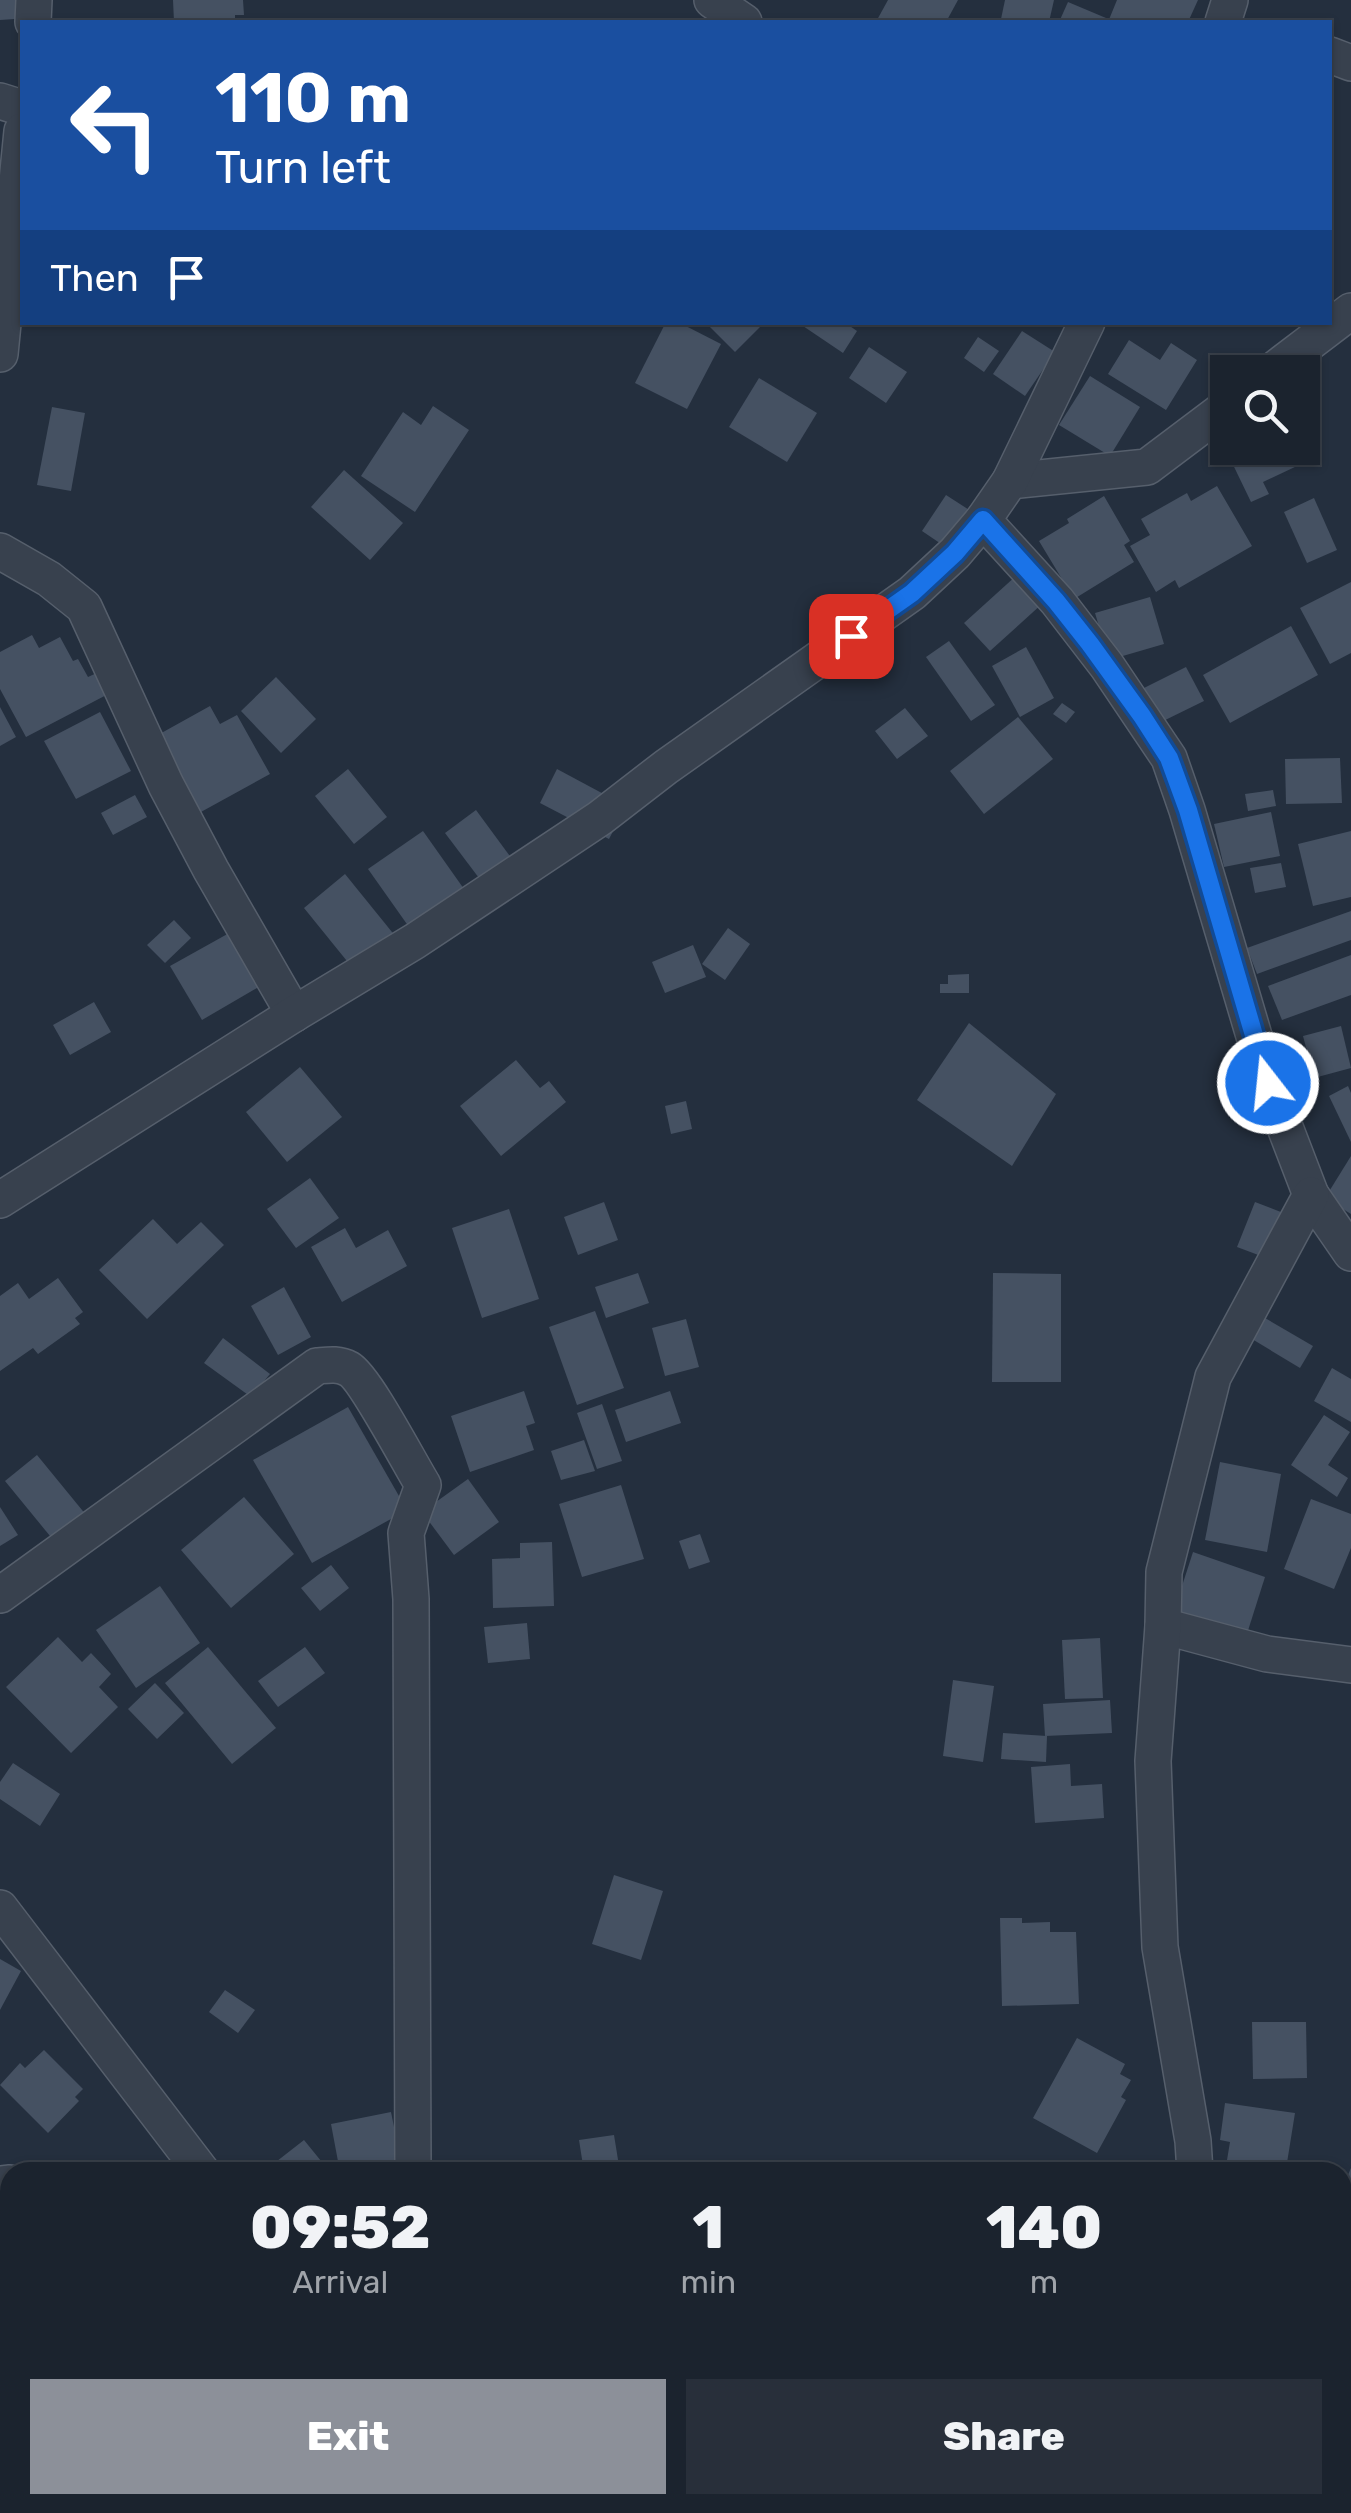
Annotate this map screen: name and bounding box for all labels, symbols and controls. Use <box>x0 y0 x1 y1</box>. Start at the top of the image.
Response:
text: 110 m <box>215 57 411 140</box>
icon: left <box>50 60 180 190</box>
text: Turn left <box>215 141 391 194</box>
icon: arrive <box>159 250 214 305</box>
text: Then <box>50 255 139 301</box>
map controls <box>1210 355 1320 465</box>
button: search <box>1210 355 1320 465</box>
pin <box>809 594 894 679</box>
icon: arrive <box>824 609 879 664</box>
position arrow <box>1216 1031 1320 1135</box>
text: 09:52 <box>250 2192 431 2263</box>
text: 1 <box>693 2192 724 2263</box>
text: 140 <box>986 2192 1102 2263</box>
text: Arrival <box>292 2263 388 2301</box>
text: min <box>681 2263 736 2301</box>
text: m <box>1030 2263 1058 2301</box>
button: Exit <box>30 2379 666 2494</box>
button: Share <box>686 2379 1322 2494</box>

